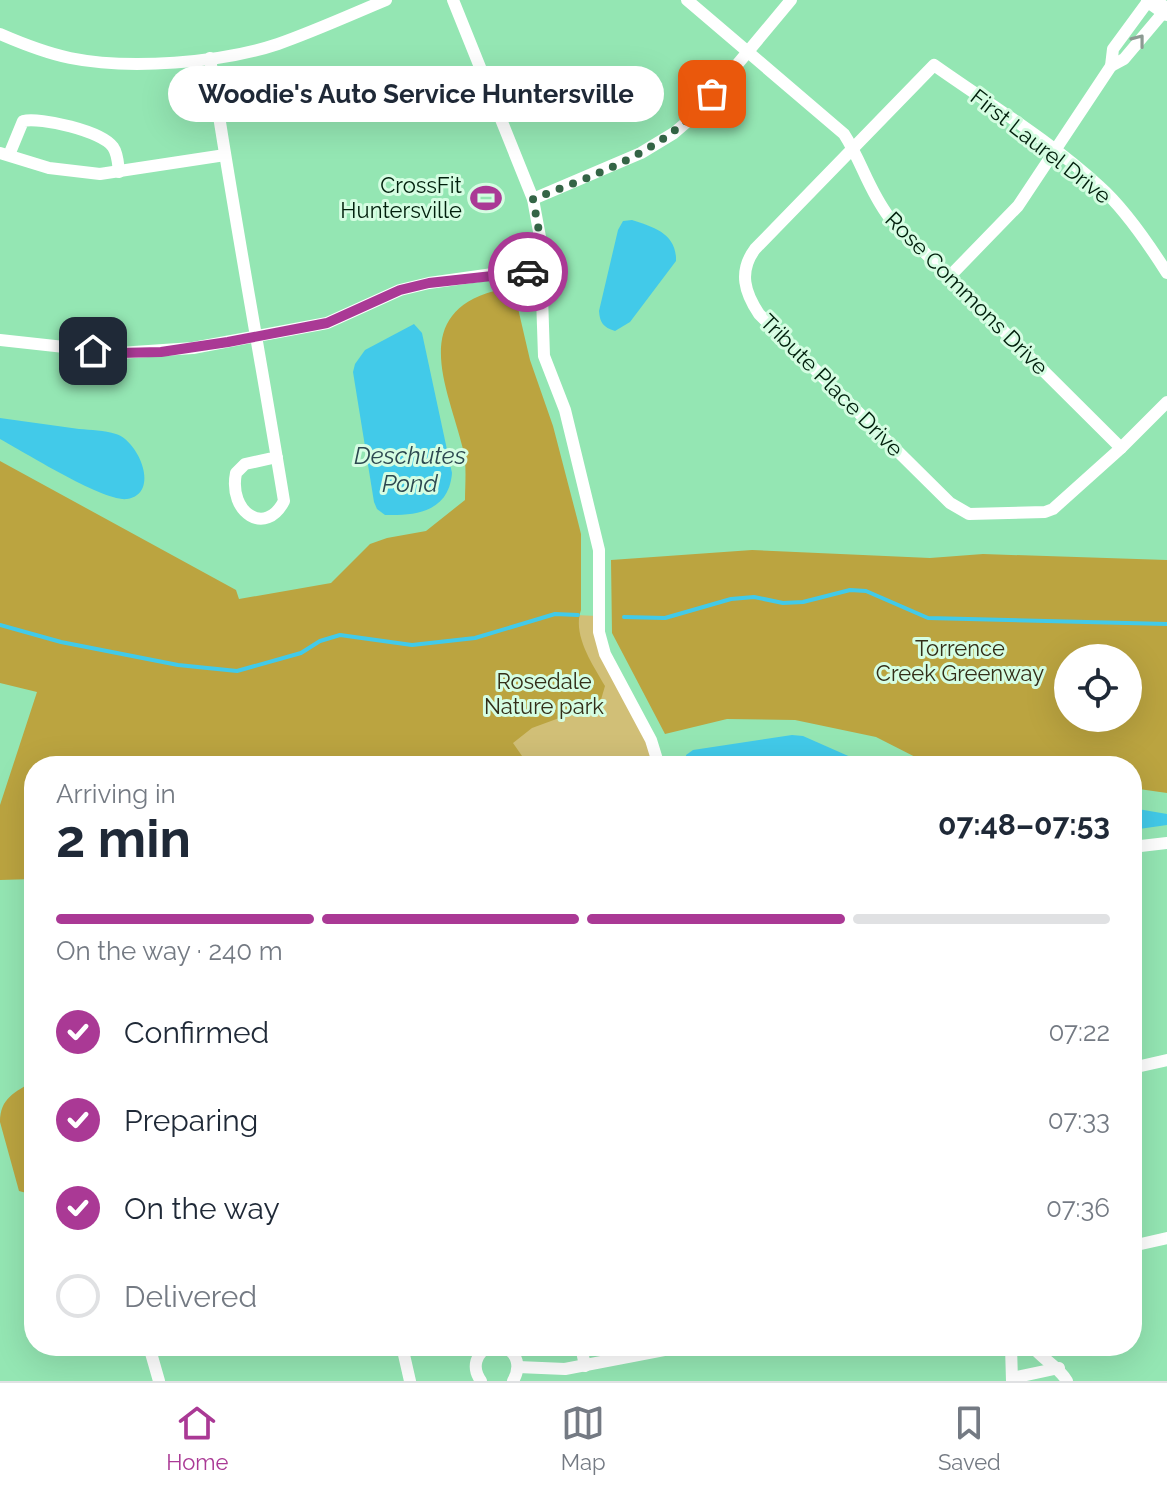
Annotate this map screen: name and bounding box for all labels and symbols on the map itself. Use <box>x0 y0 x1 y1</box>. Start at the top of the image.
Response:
one-way arrow <box>1129 34 1143 49</box>
pin <box>678 60 746 128</box>
callout: Woodie's Auto Service Huntersville <box>168 66 664 122</box>
street label: First Laurel Drive <box>966 83 1116 209</box>
place label: CrossFit Huntersville <box>340 172 463 223</box>
sports icon: CrossFit Huntersville <box>469 181 503 215</box>
street label: Rose Commons Drive <box>880 206 1054 380</box>
courier <box>488 232 568 312</box>
street label: Tribute Place Drive <box>755 308 909 462</box>
pin <box>59 317 127 385</box>
water label: Deschutes Pond <box>354 441 466 498</box>
park label: Torrence Creek Greenway <box>876 635 1044 686</box>
park label: Rosedale Nature park <box>484 668 604 719</box>

